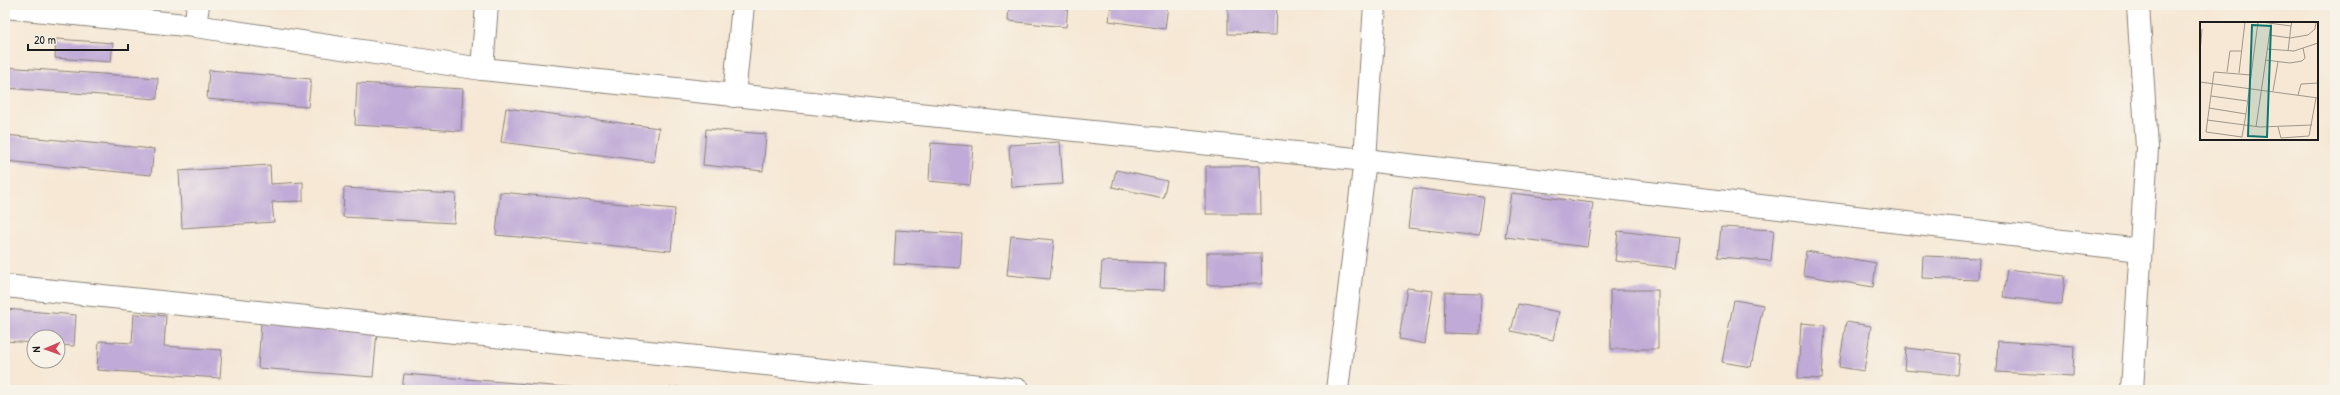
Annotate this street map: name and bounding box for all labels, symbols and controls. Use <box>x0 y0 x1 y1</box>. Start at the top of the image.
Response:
inset map <box>2200 22 2318 140</box>
scale bar <box>28 26 128 52</box>
text: 20 m <box>34 31 56 48</box>
north arrow <box>26 329 66 369</box>
text: N <box>29 346 43 353</box>

